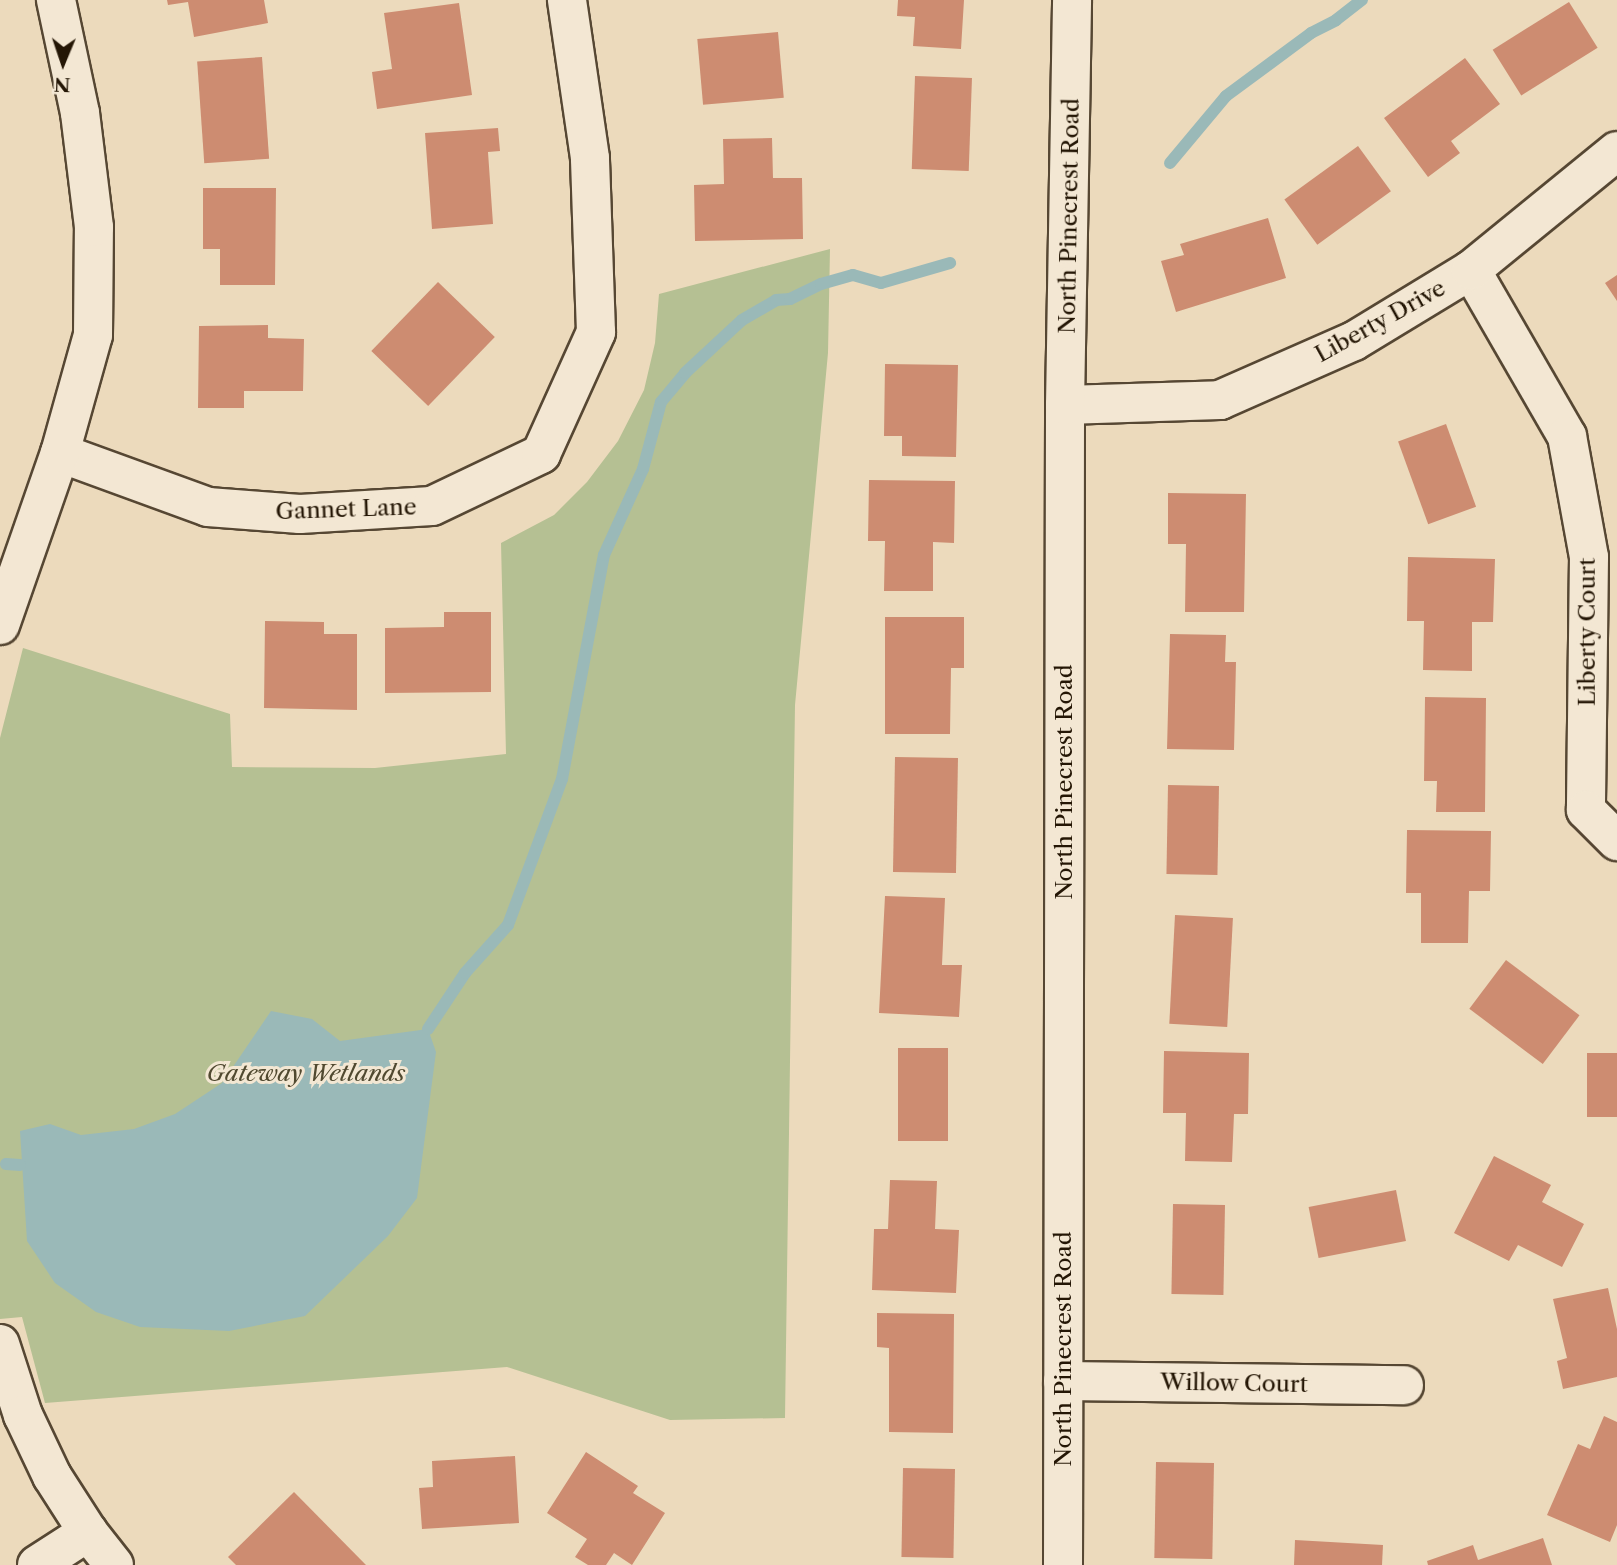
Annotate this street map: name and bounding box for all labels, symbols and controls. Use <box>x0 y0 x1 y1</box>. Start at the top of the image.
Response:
north arrow <box>28 28 98 98</box>
text: N <box>54 73 71 96</box>
street label: North Pinecrest Road <box>1053 98 1085 334</box>
street label: Liberty Drive <box>1310 274 1450 368</box>
street label: Gannet Lane <box>275 493 417 525</box>
street label: Liberty Court <box>1573 557 1601 707</box>
street label: North Pinecrest Road <box>1050 664 1078 900</box>
park label: Gateway Wetlands <box>207 1059 405 1087</box>
street label: North Pinecrest Road <box>1049 1231 1077 1467</box>
street label: Willow Court <box>1160 1368 1308 1398</box>

